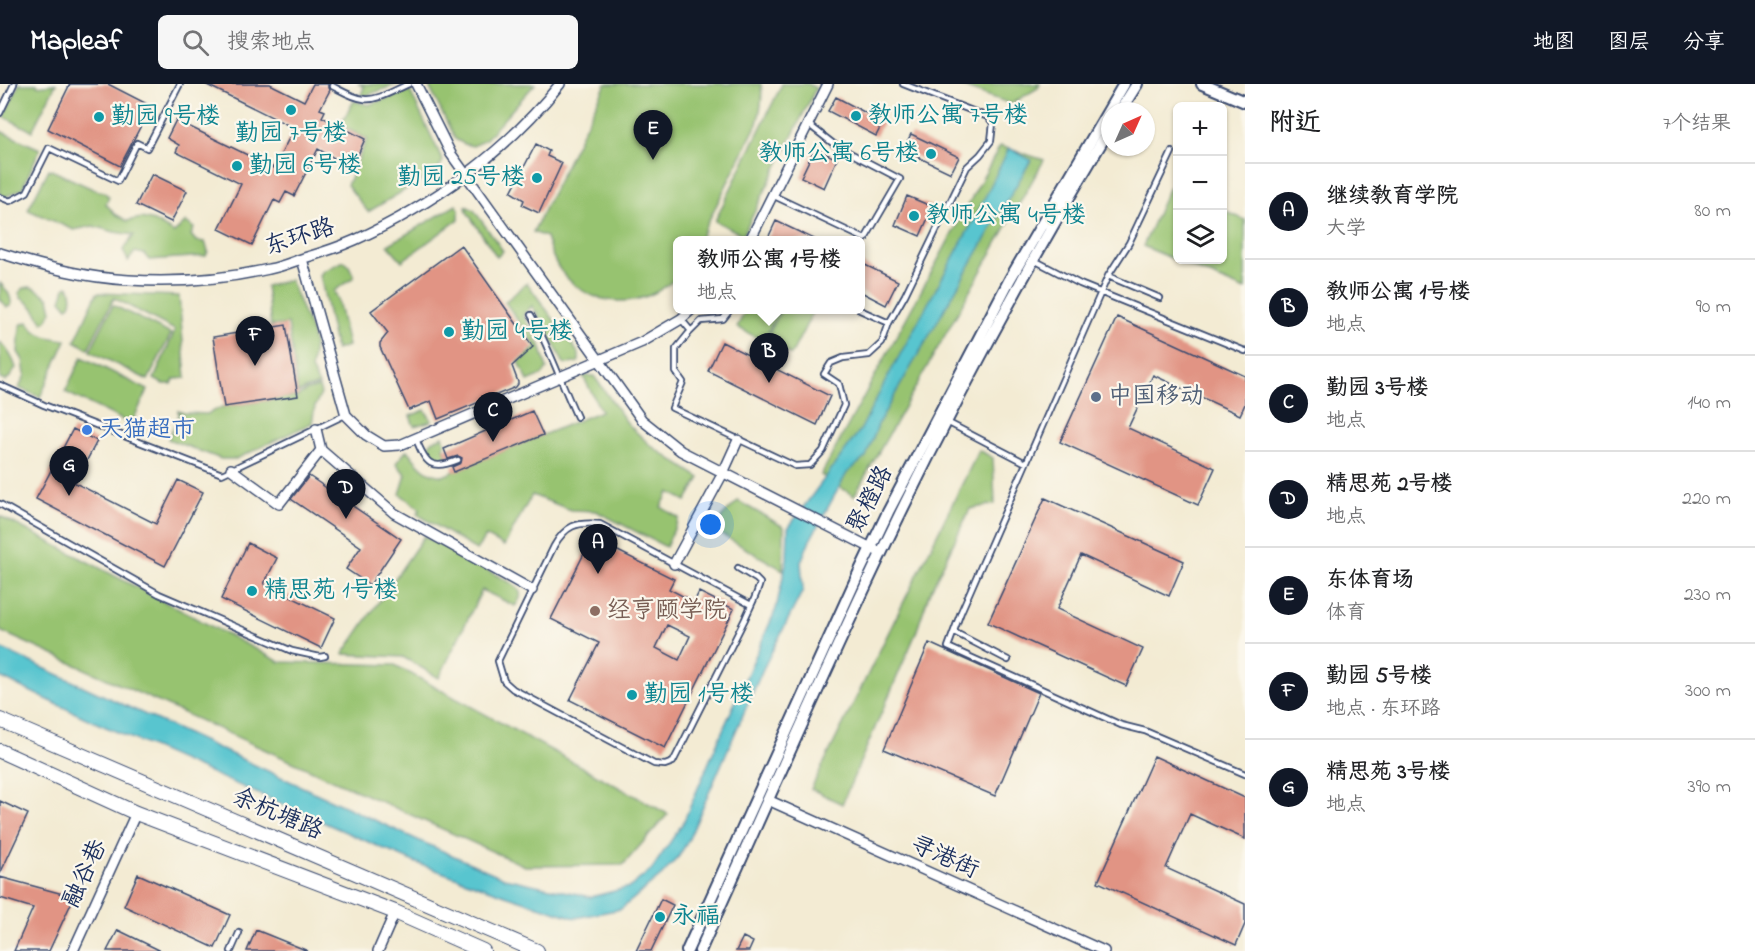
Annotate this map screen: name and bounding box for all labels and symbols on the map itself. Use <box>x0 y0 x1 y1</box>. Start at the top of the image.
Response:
place label: 教师公寓 7号楼 <box>868 99 1028 134</box>
place label: 勤园 9号楼 <box>111 100 220 135</box>
north arrow <box>1101 102 1155 156</box>
marker: 勤园 7号楼 <box>284 103 298 117</box>
marker: 教师公寓 7号楼 <box>849 109 863 123</box>
marker: 勤园 9号楼 <box>92 110 106 124</box>
pin: E <box>634 110 672 160</box>
place label: 勤园 7号楼 <box>235 117 347 152</box>
place label: 教师公寓 6号楼 <box>758 137 919 172</box>
marker: 教师公寓 6号楼 <box>924 147 938 161</box>
place label: 勤园 6号楼 <box>249 149 362 184</box>
marker: 勤园 6号楼 <box>230 159 244 173</box>
place label: 勤园 25号楼 <box>397 161 525 196</box>
marker: 勤园 25号楼 <box>530 171 544 185</box>
place label: 教师公寓 4号楼 <box>926 199 1086 234</box>
marker: 教师公寓 4号楼 <box>907 209 921 223</box>
street label: 东环路 <box>260 210 340 266</box>
place label: 勤园 4号楼 <box>461 315 573 350</box>
pin: F <box>236 316 274 366</box>
marker: 勤园 4号楼 <box>442 325 456 339</box>
pin: B <box>750 334 788 383</box>
place label: 中国移动 <box>1108 380 1204 415</box>
marker: 中国移动 <box>1089 390 1103 404</box>
pin: C <box>474 392 512 442</box>
place label: 天猫超市 <box>99 413 195 448</box>
marker: 天猫超市 <box>80 423 94 437</box>
pin: G <box>50 446 88 496</box>
street label: 聚橙路 <box>839 460 903 540</box>
pin: D <box>326 470 366 519</box>
your location <box>696 510 725 539</box>
pin: A <box>578 524 618 574</box>
place label: 精思苑 1号楼 <box>264 574 398 609</box>
marker: 精思苑 1号楼 <box>245 584 259 598</box>
place label: 经亨颐学院 <box>607 594 727 629</box>
marker: 经亨颐学院 <box>588 604 602 618</box>
place label: 勤园 1号楼 <box>644 678 754 713</box>
marker: 勤园 1号楼 <box>625 688 639 702</box>
street label: 余杭塘路 <box>226 780 328 850</box>
street label: 寻港街 <box>904 827 984 889</box>
street label: 融谷巷 <box>55 834 117 914</box>
place label: 永福 <box>672 900 720 935</box>
marker: 永福 <box>653 910 667 924</box>

